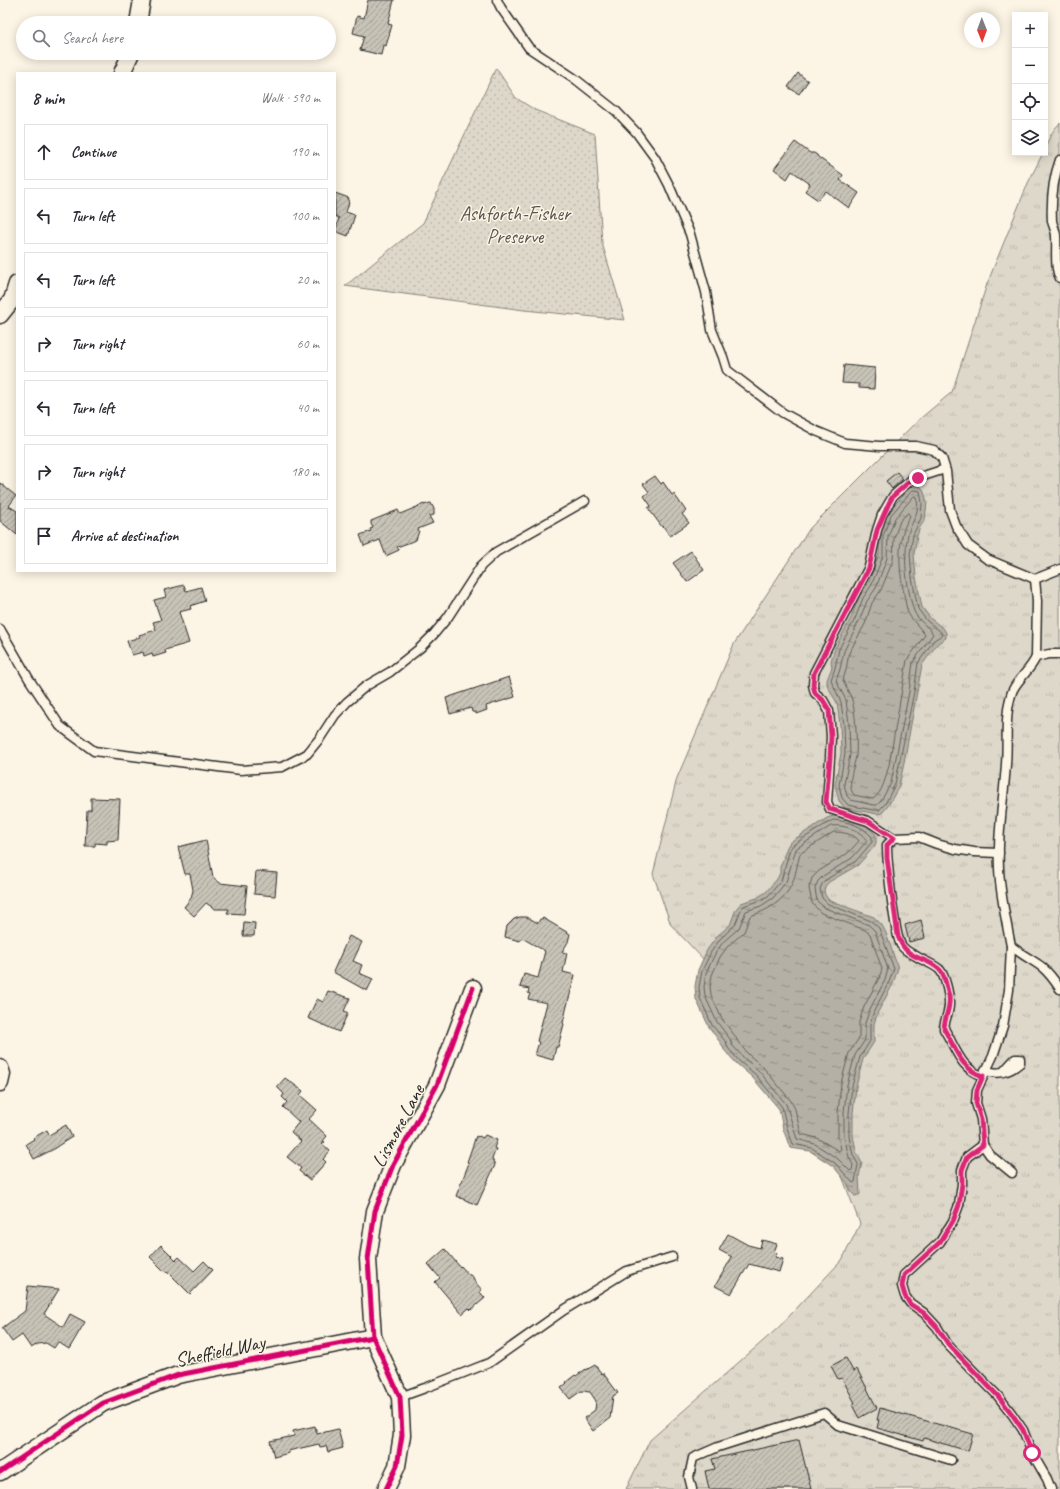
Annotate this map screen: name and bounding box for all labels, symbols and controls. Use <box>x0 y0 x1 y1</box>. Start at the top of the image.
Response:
north arrow <box>964 12 1000 48</box>
map controls <box>1012 12 1048 156</box>
button: + <box>1012 12 1048 48</box>
search box <box>16 16 336 60</box>
icon: search <box>30 27 52 49</box>
text: Search here <box>62 29 123 48</box>
button: − <box>1012 48 1048 84</box>
button: locate <box>1012 84 1048 120</box>
text: 8 min <box>32 88 65 109</box>
text: Walk · 590 m <box>261 90 320 106</box>
button: layers <box>1012 120 1048 156</box>
icon: ahead <box>33 141 55 163</box>
text: Continue <box>71 143 116 162</box>
text: 190 m <box>291 144 319 160</box>
park label: Ashforth-Fisher Preserve <box>460 201 572 249</box>
icon: left <box>33 205 55 227</box>
text: Turn left <box>71 207 114 226</box>
text: 100 m <box>291 208 319 224</box>
icon: left <box>33 269 55 291</box>
text: Turn left <box>71 271 114 290</box>
text: 20 m <box>297 272 319 288</box>
icon: right <box>33 333 55 355</box>
text: Turn right <box>71 335 124 354</box>
text: 60 m <box>297 336 319 352</box>
icon: left <box>33 397 55 419</box>
text: Turn left <box>71 399 114 418</box>
text: 40 m <box>297 400 319 416</box>
icon: right <box>33 461 55 483</box>
text: Turn right <box>71 463 124 482</box>
text: 180 m <box>291 464 319 480</box>
route end <box>909 469 927 487</box>
icon: arrive <box>33 525 55 547</box>
text: Arrive at destination <box>71 527 178 546</box>
street label: Lismore Lane <box>366 1079 431 1172</box>
street label: Sheffield Way <box>173 1329 269 1373</box>
route start <box>1023 1444 1041 1462</box>

